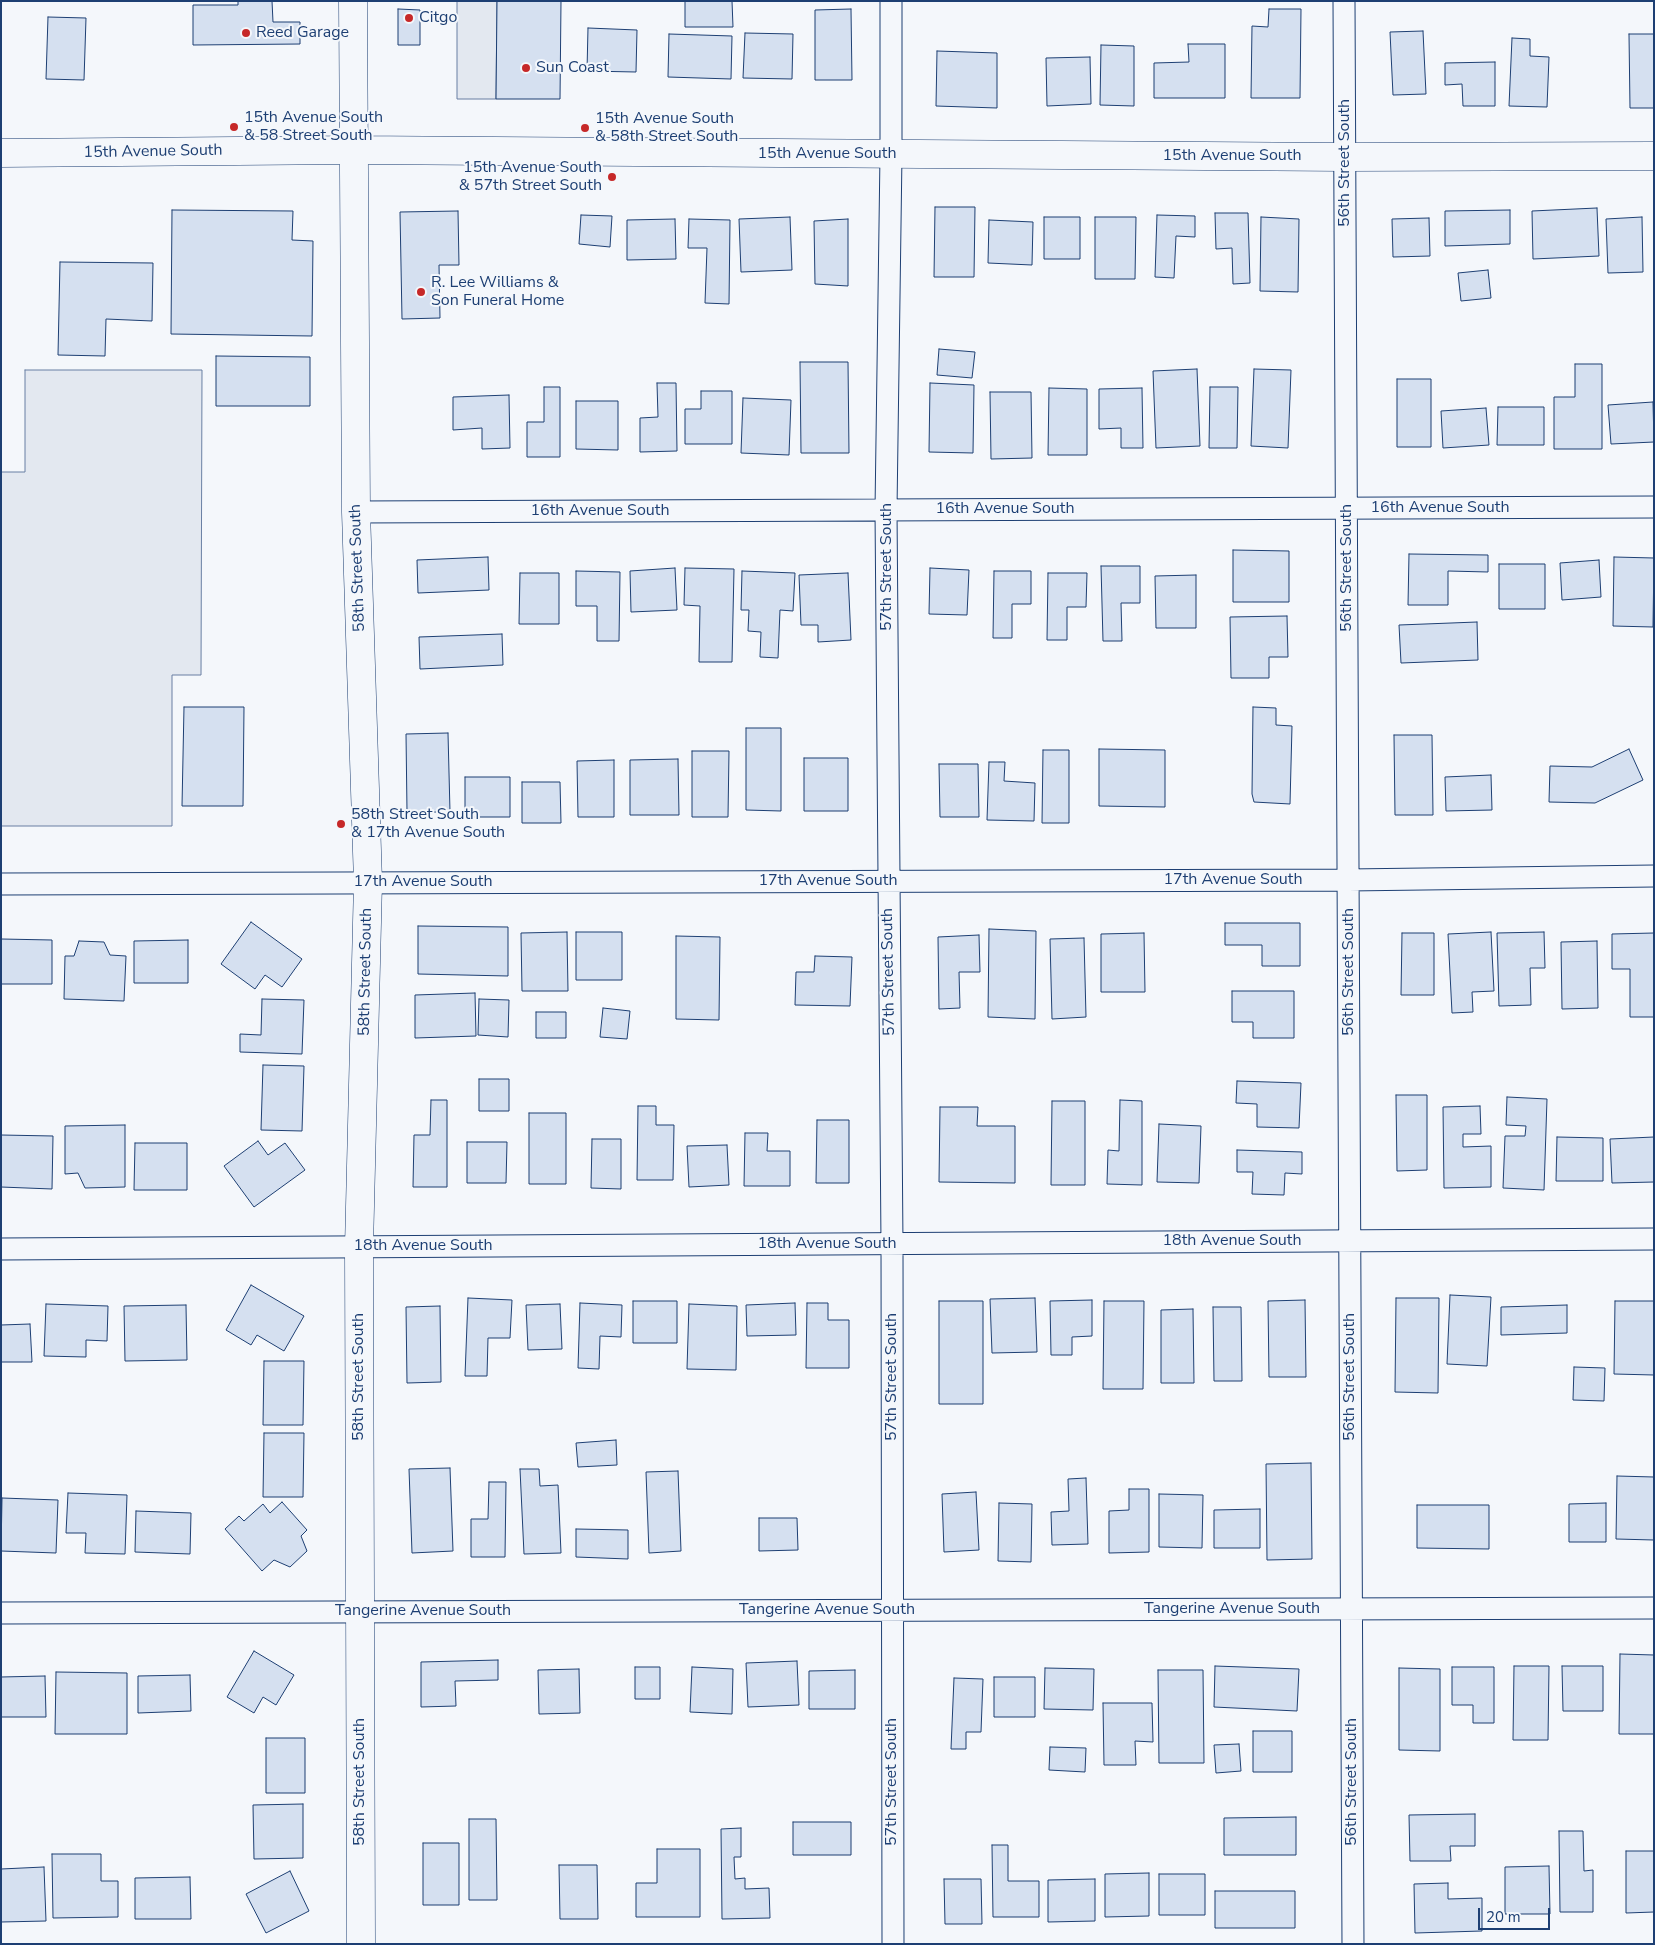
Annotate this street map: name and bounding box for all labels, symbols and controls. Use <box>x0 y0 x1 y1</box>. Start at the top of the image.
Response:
place label: Citgo <box>419 8 457 28</box>
marker: Citgo <box>403 12 415 24</box>
place label: Reed Garage <box>256 23 349 43</box>
marker: Reed Garage <box>240 27 252 39</box>
place label: Sun Coast <box>536 58 609 78</box>
marker: Sun Coast <box>520 62 532 74</box>
street label: 56th Street South <box>1335 99 1355 227</box>
place label: 15th Avenue South & 58 Street South <box>244 108 383 146</box>
place label: 15th Avenue South & 58th Street South <box>595 109 738 147</box>
marker: 15th Avenue South & 58 Street South <box>228 121 240 133</box>
marker: 15th Avenue South & 58th Street South <box>579 122 591 134</box>
street label: 15th Avenue South <box>83 141 223 163</box>
street label: 15th Avenue South <box>758 144 896 164</box>
street label: 15th Avenue South <box>1163 146 1301 166</box>
place label: 15th Avenue South & 57th Street South <box>459 158 602 196</box>
marker: 15th Avenue South & 57th Street South <box>606 171 618 183</box>
place label: R. Lee Williams & Son Funeral Home <box>431 273 564 311</box>
marker: R. Lee Williams & Son Funeral Home <box>415 286 427 298</box>
street label: 16th Avenue South <box>1371 498 1509 518</box>
street label: 16th Avenue South <box>936 499 1074 519</box>
street label: 16th Avenue South <box>531 501 669 521</box>
street label: 57th Street South <box>877 503 897 631</box>
street label: 58th Street South <box>346 504 370 632</box>
street label: 56th Street South <box>1337 504 1357 632</box>
place label: 58th Street South & 17th Avenue South <box>351 805 505 843</box>
marker: 58th Street South & 17th Avenue South <box>335 818 347 830</box>
street label: 17th Avenue South <box>1164 870 1302 890</box>
street label: 17th Avenue South <box>759 871 897 891</box>
street label: 17th Avenue South <box>354 872 492 892</box>
street label: 58th Street South <box>355 908 377 1036</box>
street label: 57th Street South <box>878 908 900 1036</box>
street label: 56th Street South <box>1339 908 1359 1036</box>
street label: 18th Avenue South <box>1163 1231 1301 1251</box>
street label: 18th Avenue South <box>758 1234 896 1254</box>
street label: 18th Avenue South <box>354 1236 492 1256</box>
street label: 58th Street South <box>349 1313 369 1441</box>
street label: 57th Street South <box>882 1313 902 1441</box>
street label: 56th Street South <box>1340 1313 1360 1441</box>
street label: Tangerine Avenue South <box>1144 1599 1320 1619</box>
street label: Tangerine Avenue South <box>739 1600 915 1620</box>
street label: Tangerine Avenue South <box>335 1601 511 1621</box>
street label: 58th Street South <box>350 1718 370 1846</box>
street label: 57th Street South <box>882 1718 902 1846</box>
street label: 56th Street South <box>1342 1718 1362 1846</box>
scale bar <box>1480 1898 1552 1930</box>
text: 20 m <box>1486 1907 1521 1927</box>

